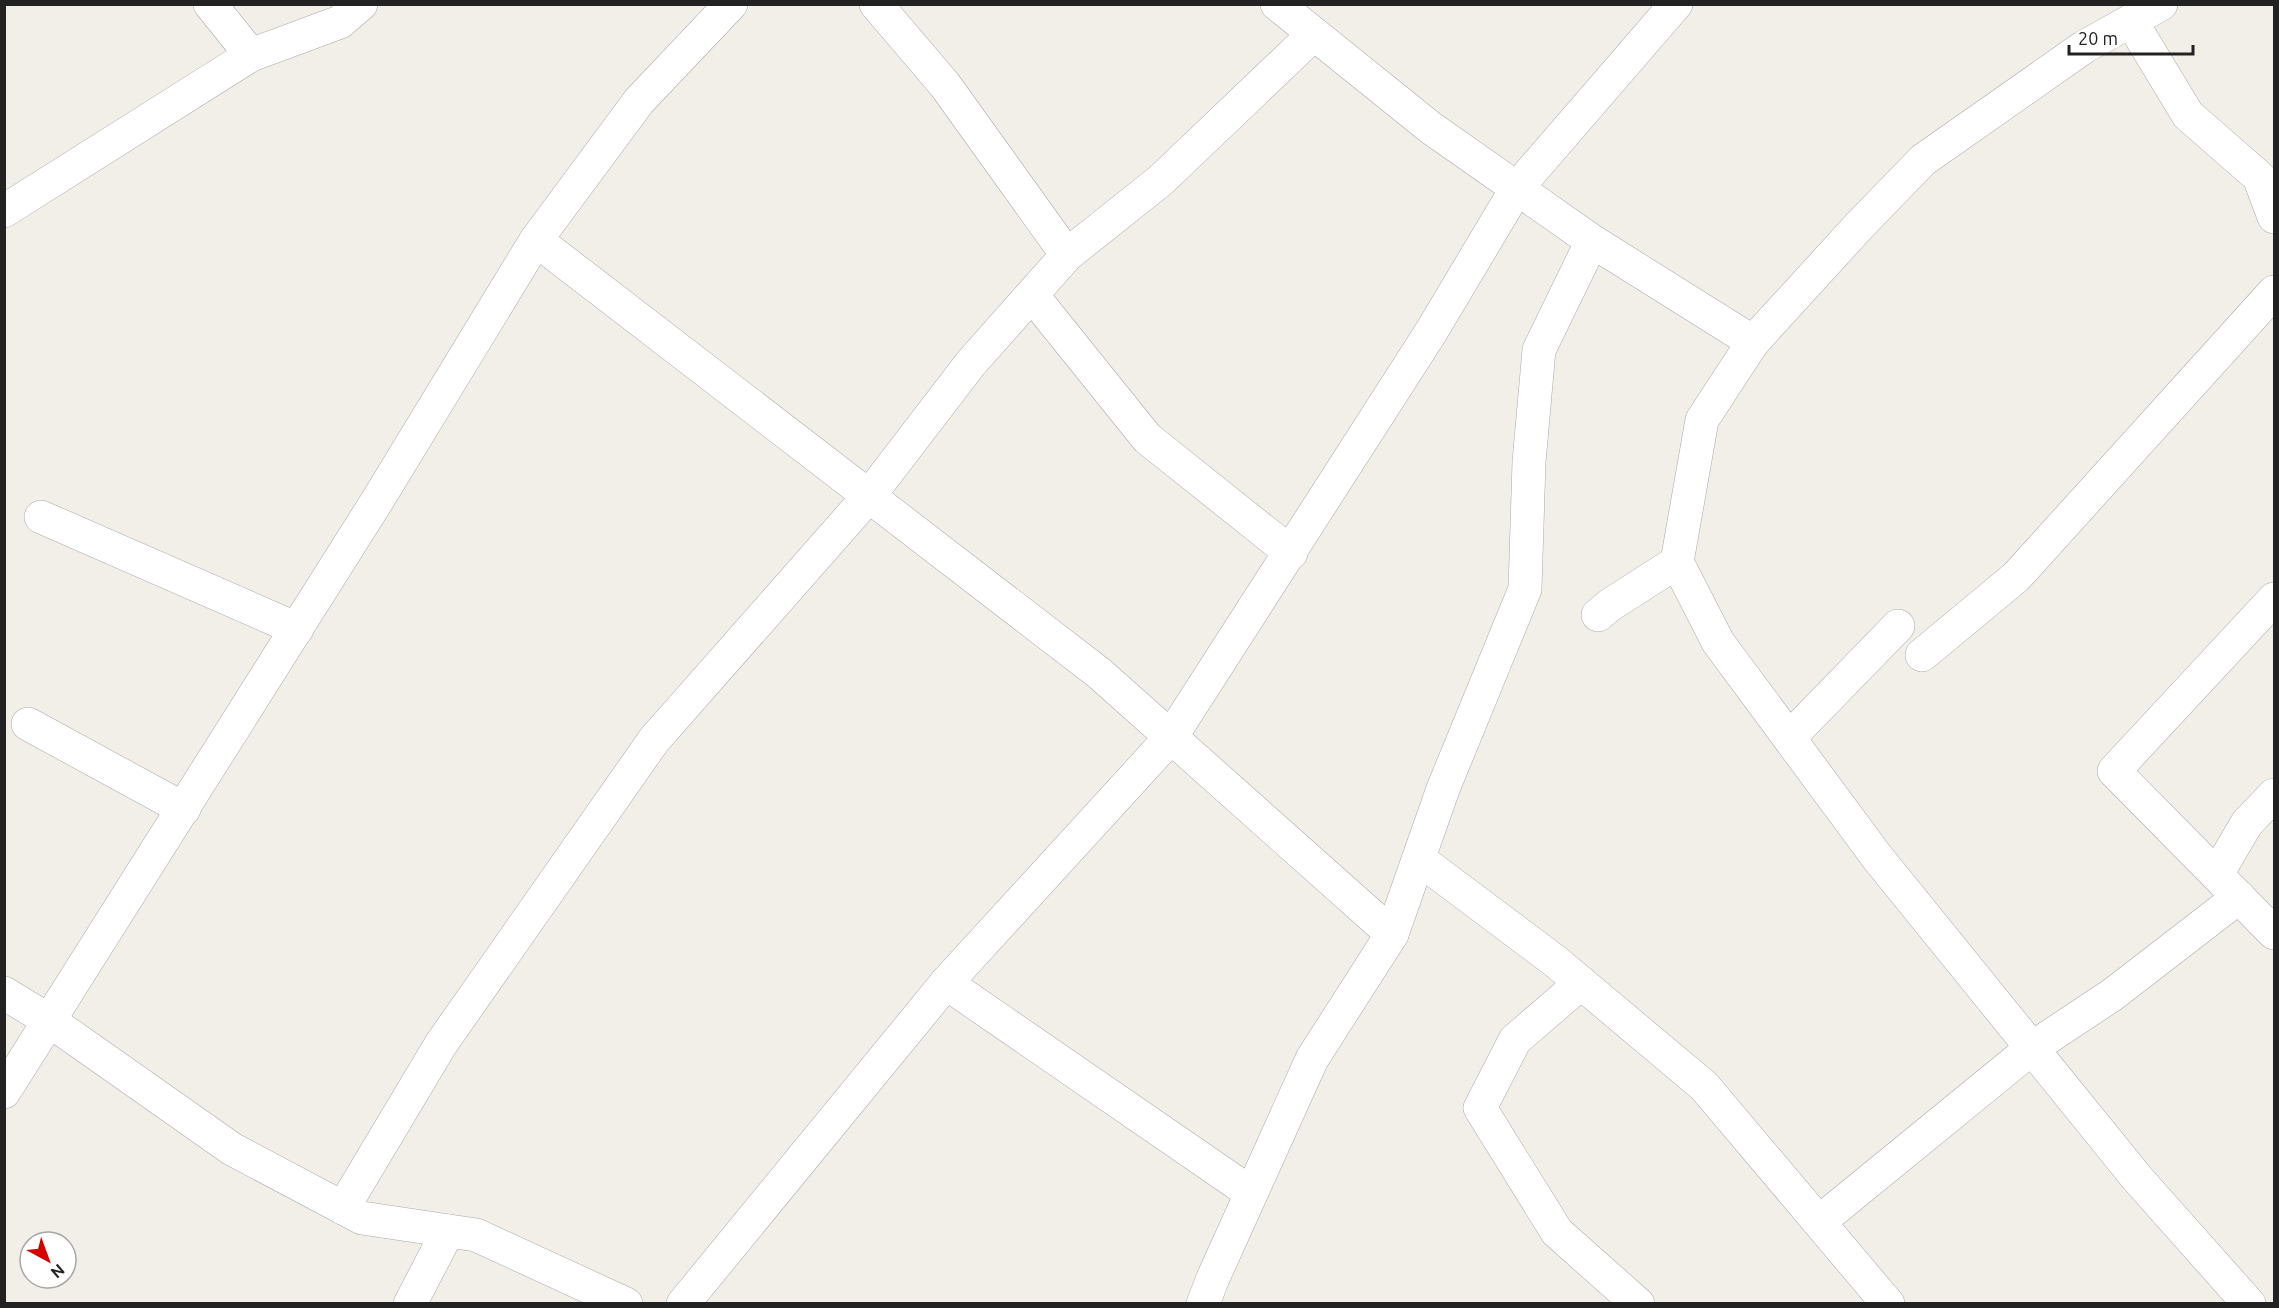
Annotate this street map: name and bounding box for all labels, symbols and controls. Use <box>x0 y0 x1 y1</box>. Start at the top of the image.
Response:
scale bar <box>2069 18 2194 56</box>
text: 20 m <box>2078 28 2118 48</box>
north arrow <box>18 1230 78 1290</box>
text: N <box>47 1261 68 1282</box>

